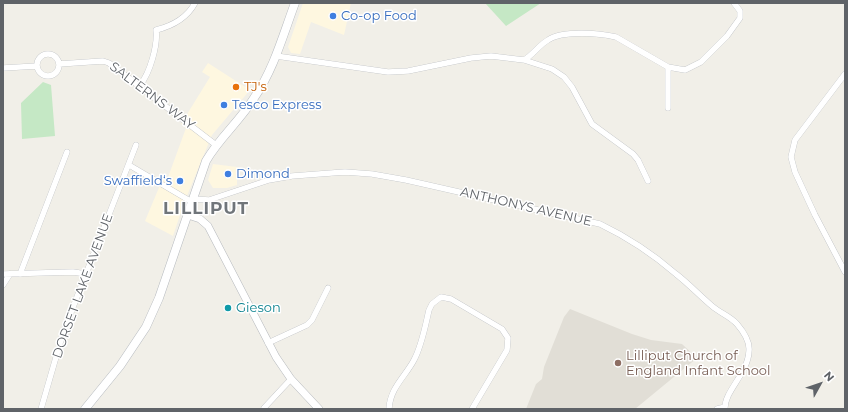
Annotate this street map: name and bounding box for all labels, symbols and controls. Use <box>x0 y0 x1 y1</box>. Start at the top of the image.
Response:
place label: Co-op Food <box>341 8 417 24</box>
marker: Co-op Food <box>328 11 338 21</box>
street label: SALTERNS WAY <box>106 59 198 133</box>
place label: TJ's <box>244 79 267 95</box>
marker: TJ's <box>231 82 241 92</box>
place label: Tesco Express <box>232 97 322 113</box>
marker: Tesco Express <box>219 100 229 110</box>
place label: Dimond <box>236 166 290 182</box>
marker: Dimond <box>223 169 233 179</box>
place label: Swaffield‘s <box>104 173 172 189</box>
marker: Swaffield‘s <box>175 176 185 186</box>
street label: ANTHONYS AVENUE <box>459 184 593 230</box>
district label: LILLIPUT <box>163 199 249 219</box>
street label: DORSET LAKE AVENUE <box>50 211 116 361</box>
place label: Gieson <box>236 300 281 316</box>
marker: Gieson <box>223 303 233 313</box>
place label: Lilliput Church of England Infant School <box>626 348 770 379</box>
marker: Lilliput Church of England Infant School <box>613 358 623 368</box>
north arrow <box>800 364 840 404</box>
text: N <box>821 368 837 384</box>

